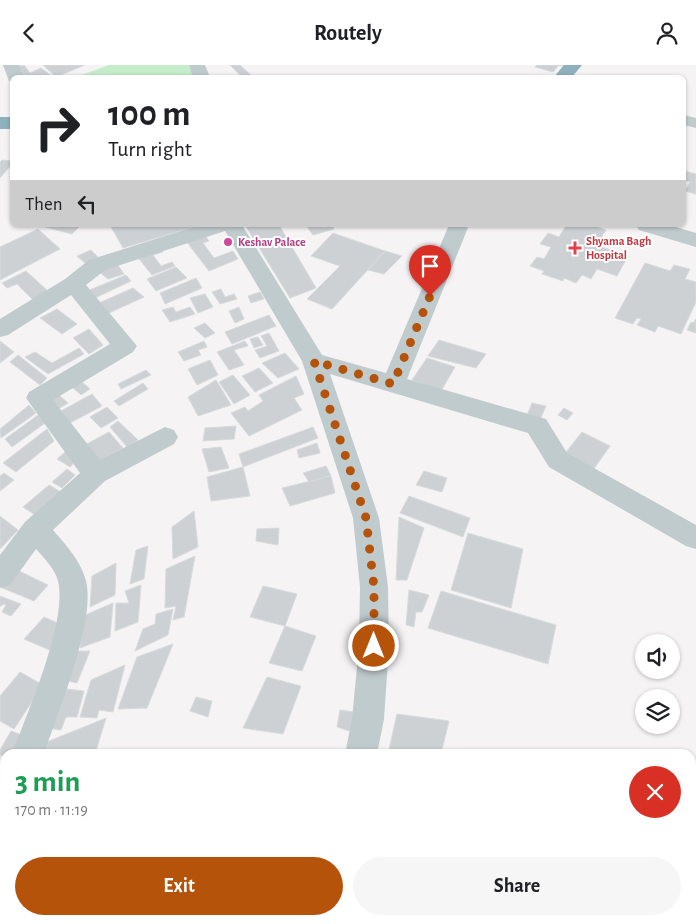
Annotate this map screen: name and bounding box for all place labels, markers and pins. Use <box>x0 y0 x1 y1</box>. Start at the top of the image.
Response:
place label: Shyama Bagh Hospital <box>586 235 651 261</box>
marker: Keshav Palace <box>222 236 234 248</box>
place label: Keshav Palace <box>238 236 306 248</box>
marker: Shyama Bagh Hospital <box>568 241 582 255</box>
pin <box>409 245 451 296</box>

